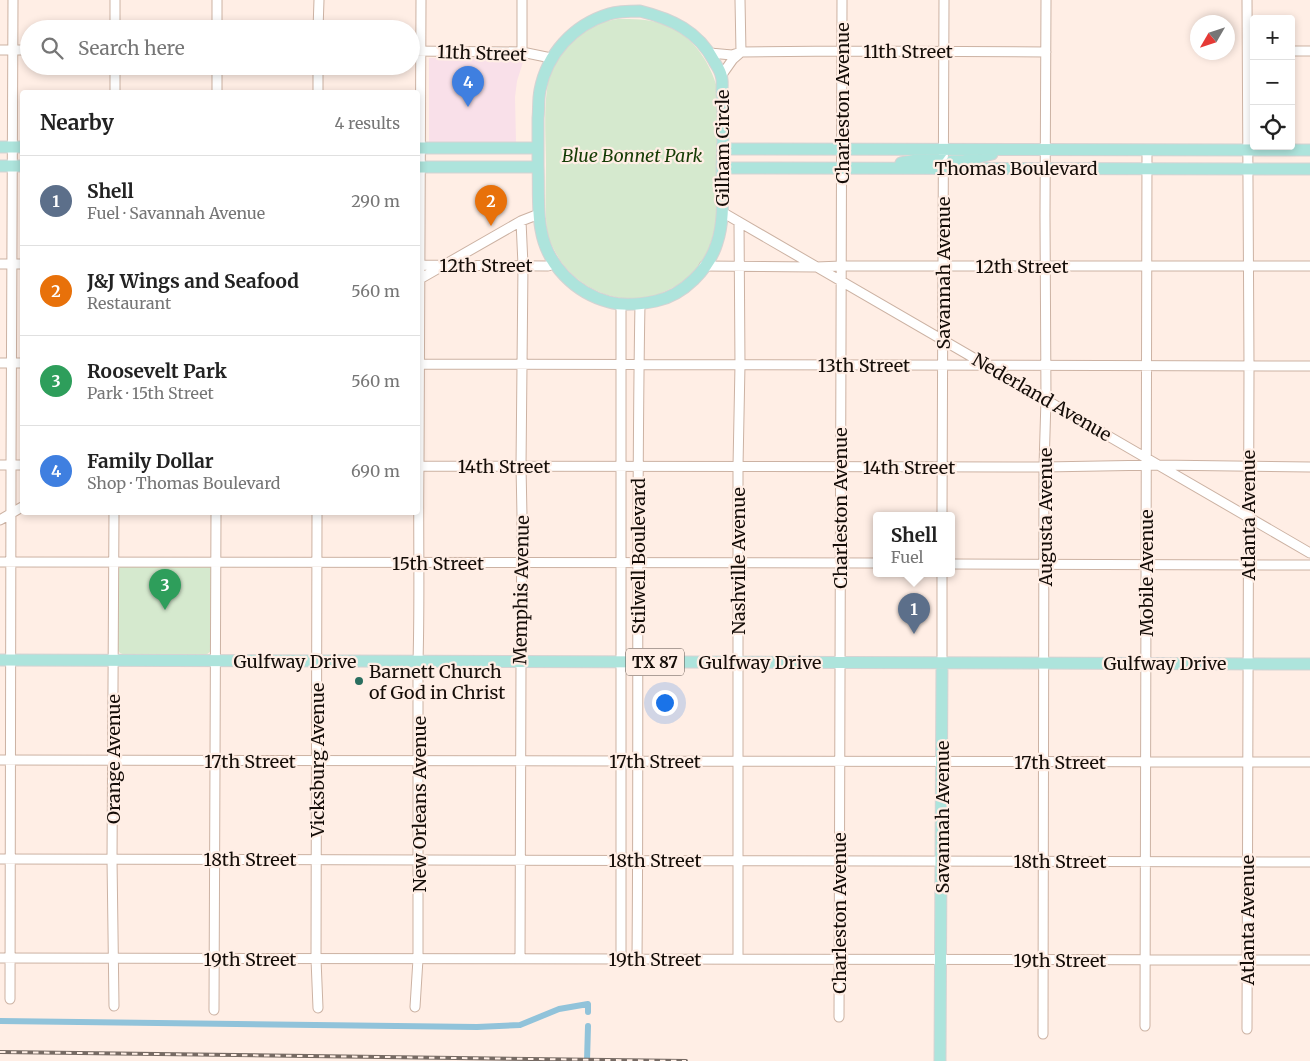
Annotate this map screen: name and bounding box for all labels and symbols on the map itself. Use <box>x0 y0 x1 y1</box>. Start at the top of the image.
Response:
north arrow <box>1190 15 1235 60</box>
street label: Charleston Avenue <box>831 22 854 184</box>
street label: 11th Street <box>437 40 527 66</box>
street label: 11th Street <box>863 40 953 63</box>
pin: 4 <box>452 66 484 107</box>
street label: Gilham Circle <box>711 90 734 206</box>
park label: Blue Bonnet Park <box>562 144 702 167</box>
street label: Thomas Boulevard <box>934 157 1098 180</box>
pin: 2 <box>475 185 507 226</box>
street label: Savannah Avenue <box>932 197 955 349</box>
street label: 12th Street <box>440 254 532 277</box>
street label: 12th Street <box>976 255 1068 278</box>
street label: Nederland Avenue <box>968 348 1116 446</box>
street label: 13th Street <box>818 354 910 377</box>
street label: Charleston Avenue <box>829 427 852 589</box>
street label: Augusta Avenue <box>1034 448 1057 587</box>
street label: Atlanta Avenue <box>1237 450 1260 581</box>
street label: 14th Street <box>458 455 550 478</box>
street label: 14th Street <box>863 456 955 479</box>
street label: Stilwell Boulevard <box>627 478 650 634</box>
street label: Nashville Avenue <box>727 487 750 635</box>
street label: Mobile Avenue <box>1135 509 1158 637</box>
street label: Memphis Avenue <box>508 515 534 665</box>
street label: 15th Street <box>392 552 484 575</box>
pin: 3 <box>149 569 181 610</box>
pin: 1 <box>898 593 930 634</box>
road number: TX 87 <box>626 649 684 676</box>
street label: Gulfway Drive <box>233 650 357 673</box>
street label: Gulfway Drive <box>698 651 822 674</box>
street label: Gulfway Drive <box>1103 652 1227 675</box>
place label: Barnett Church of God in Christ <box>369 660 505 704</box>
marker: Barnett Church of God in Christ <box>353 675 365 687</box>
street label: Vicksburg Avenue <box>306 683 329 838</box>
your location <box>652 690 678 716</box>
street label: Orange Avenue <box>102 694 125 824</box>
street label: New Orleans Avenue <box>408 716 431 892</box>
street label: Savannah Avenue <box>931 741 954 893</box>
street label: 17th Street <box>204 750 296 773</box>
street label: 17th Street <box>609 750 701 773</box>
street label: 17th Street <box>1014 751 1106 774</box>
street label: Charleston Avenue <box>828 832 851 994</box>
street label: 18th Street <box>204 848 296 871</box>
street label: 18th Street <box>609 849 701 872</box>
street label: 18th Street <box>1014 850 1106 873</box>
street label: Atlanta Avenue <box>1236 855 1259 986</box>
street label: 19th Street <box>204 948 296 971</box>
street label: 19th Street <box>609 948 701 971</box>
street label: 19th Street <box>1014 949 1106 972</box>

